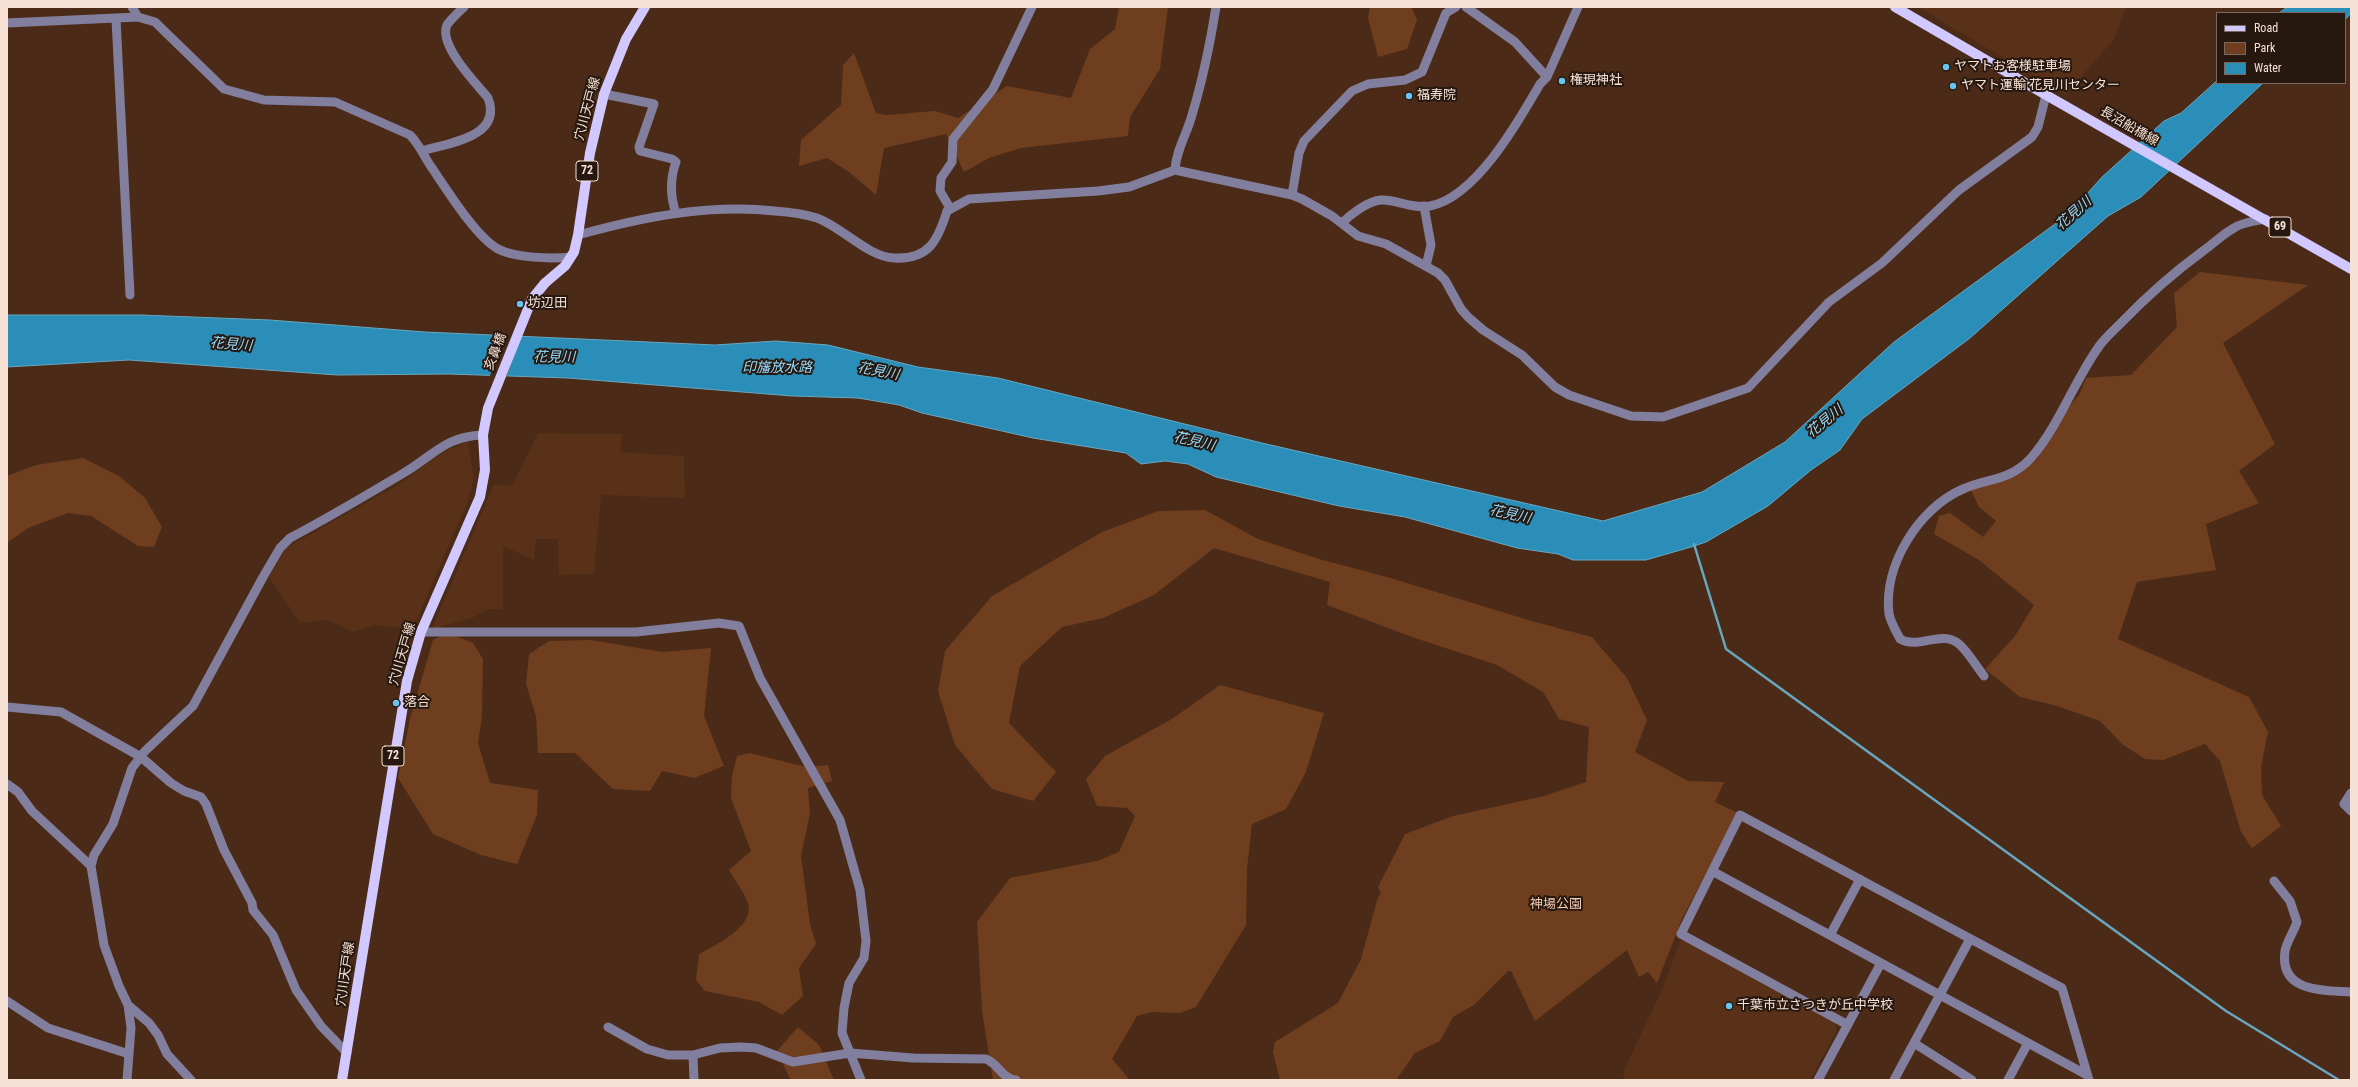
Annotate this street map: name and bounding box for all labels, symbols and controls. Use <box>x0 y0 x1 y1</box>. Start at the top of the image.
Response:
legend <box>2216 12 2346 84</box>
text: Road <box>2254 21 2278 35</box>
text: Park <box>2254 41 2275 55</box>
place label: ヤマトお客様駐車場 <box>1954 59 2071 75</box>
text: Water <box>2254 61 2282 75</box>
marker: ヤマトお客様駐車場 <box>1941 62 1951 72</box>
place label: 権現神社 <box>1570 73 1622 89</box>
street label: 穴川天戸線 <box>572 76 604 142</box>
marker: 権現神社 <box>1557 76 1567 86</box>
place label: ヤマト運輸 花見川センター <box>1961 78 2120 94</box>
marker: ヤマト運輸 花見川センター <box>1948 81 1958 91</box>
place label: 福寿院 <box>1417 88 1456 104</box>
marker: 福寿院 <box>1404 91 1414 101</box>
street label: 長沼船橋線 <box>2097 104 2161 150</box>
road number: 72 <box>576 161 598 181</box>
water label: 花見川 <box>2053 194 2095 234</box>
road number: 69 <box>2269 217 2291 237</box>
place label: 坊辺田 <box>528 296 567 312</box>
marker: 坊辺田 <box>515 299 525 309</box>
street label: 亥鼻橋 <box>482 331 510 373</box>
water label: 花見川 <box>209 335 253 355</box>
water label: 花見川 <box>533 349 575 367</box>
water label: 印旛放水路 <box>742 360 812 376</box>
water label: 花見川 <box>856 360 900 384</box>
water label: 花見川 <box>1803 402 1847 442</box>
water label: 花見川 <box>1172 429 1216 455</box>
water label: 花見川 <box>1488 502 1532 528</box>
street label: 穴川天戸線 <box>387 621 419 687</box>
place label: 落合 <box>404 695 430 711</box>
marker: 落合 <box>391 698 401 708</box>
road number: 72 <box>382 746 404 766</box>
park label: 神場公園 <box>1530 897 1582 913</box>
street label: 穴川天戸線 <box>334 941 358 1007</box>
place label: 千葉市立さつきが丘中学校 <box>1737 998 1893 1014</box>
marker: 千葉市立さつきが丘中学校 <box>1724 1001 1734 1011</box>

